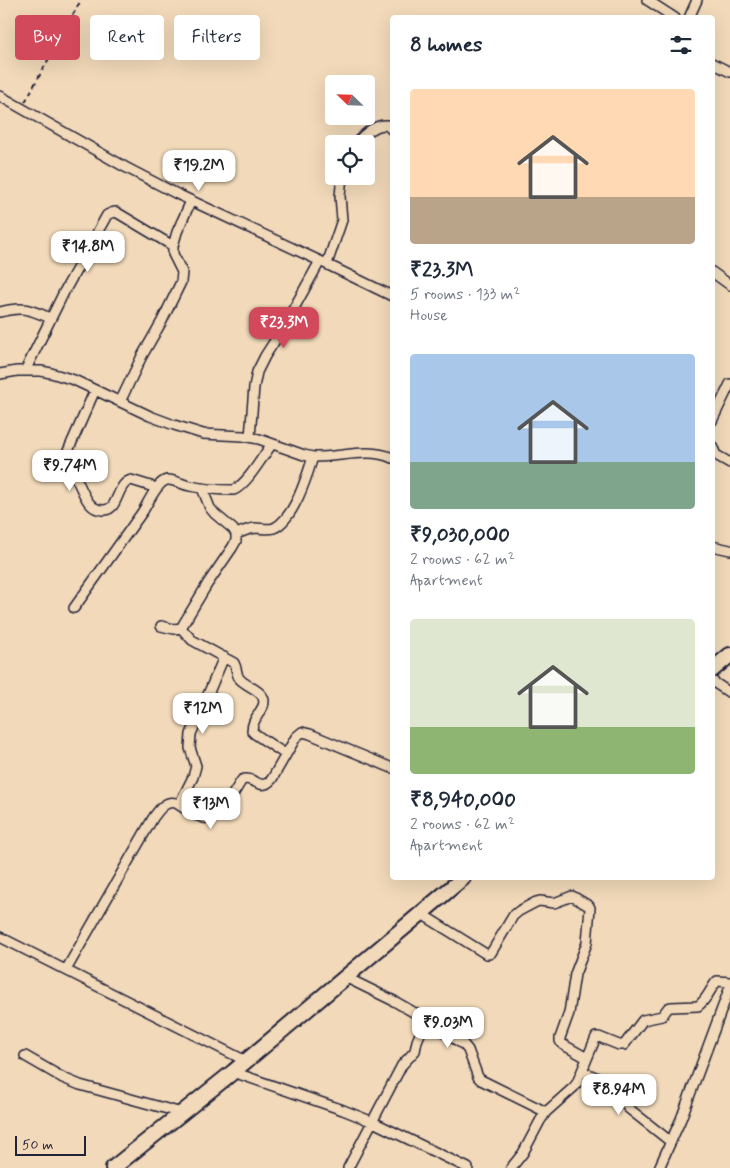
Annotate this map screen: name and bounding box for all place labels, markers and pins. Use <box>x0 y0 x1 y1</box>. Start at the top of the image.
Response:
pin: ₹19.2M <box>158 150 240 192</box>
pin: ₹14.8M <box>47 230 129 273</box>
pin: ₹23.3M <box>243 306 325 349</box>
pin: ₹9.74M <box>29 450 111 492</box>
pin: ₹12M <box>173 692 233 735</box>
pin: ₹13M <box>181 788 241 830</box>
pin: ₹9.03M <box>407 1006 489 1049</box>
pin: ₹8.94M <box>578 1074 660 1116</box>

